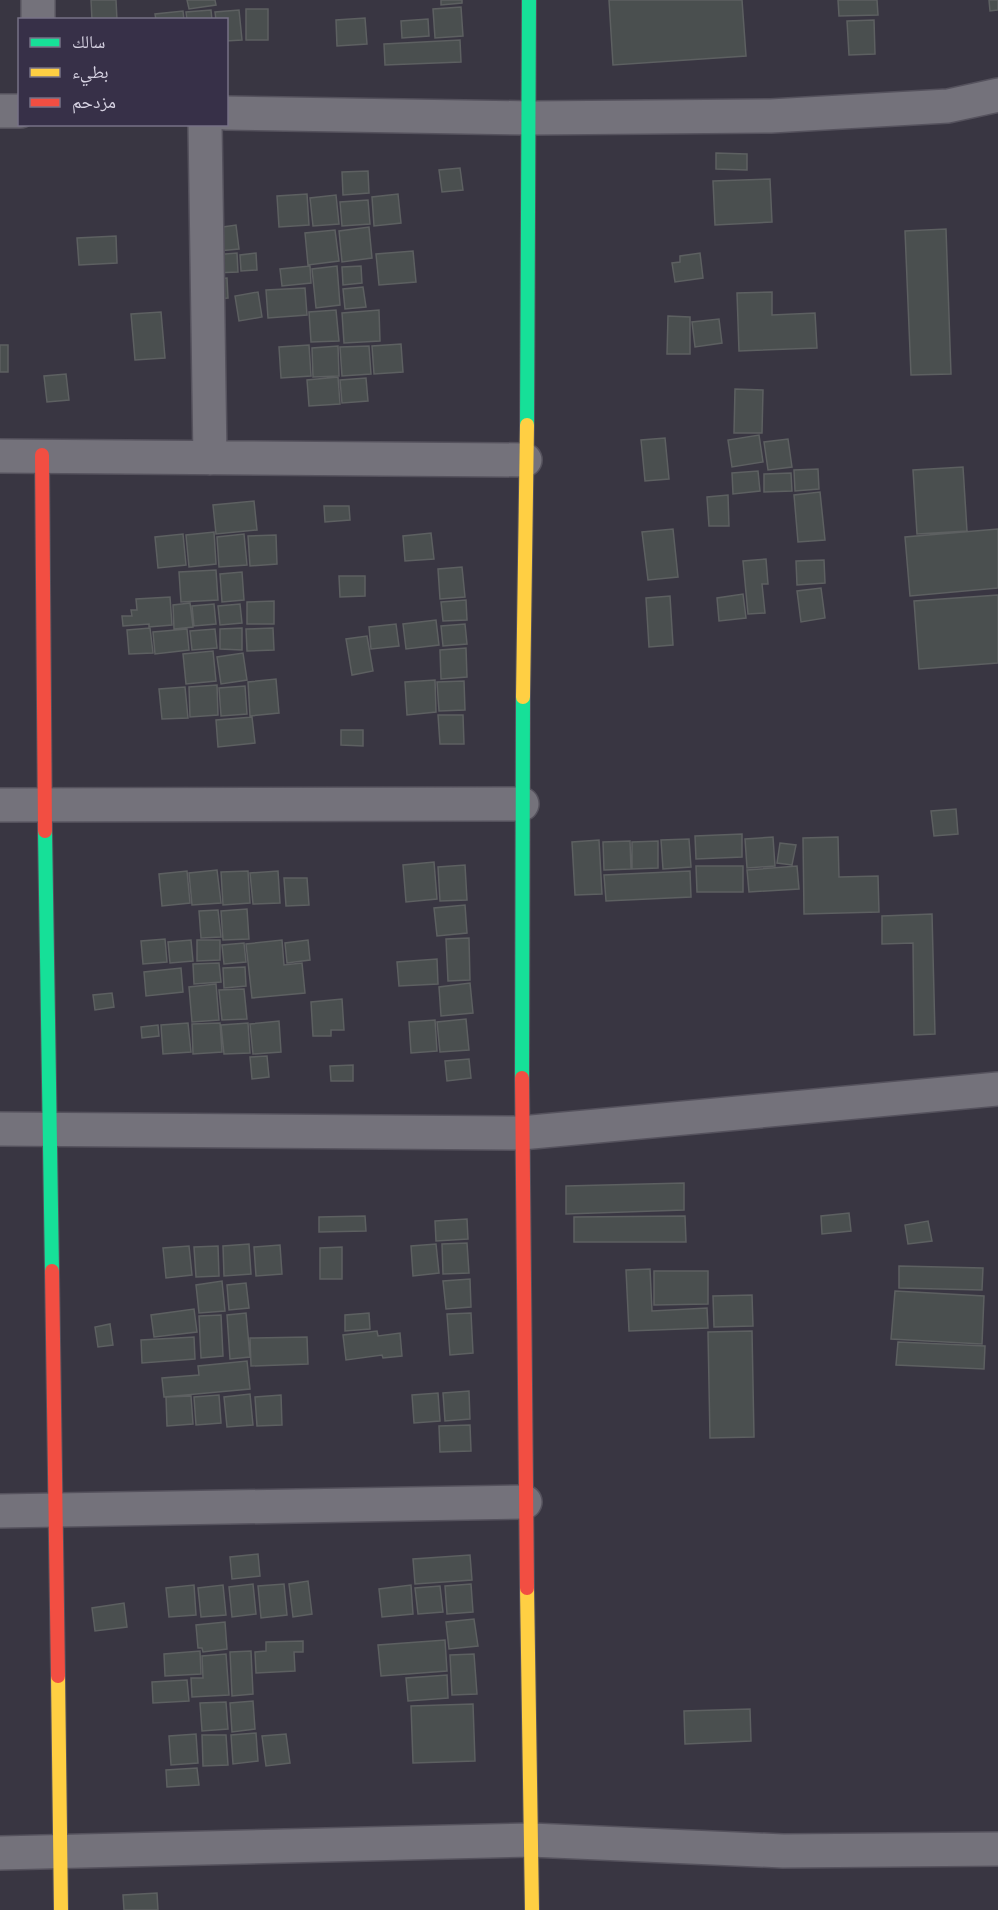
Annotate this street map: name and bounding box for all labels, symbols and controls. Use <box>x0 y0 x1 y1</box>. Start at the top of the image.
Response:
legend <box>18 18 228 126</box>
text: سالك <box>72 29 105 53</box>
text: بطيء <box>72 59 109 87</box>
text: مزدحم <box>72 89 116 114</box>

